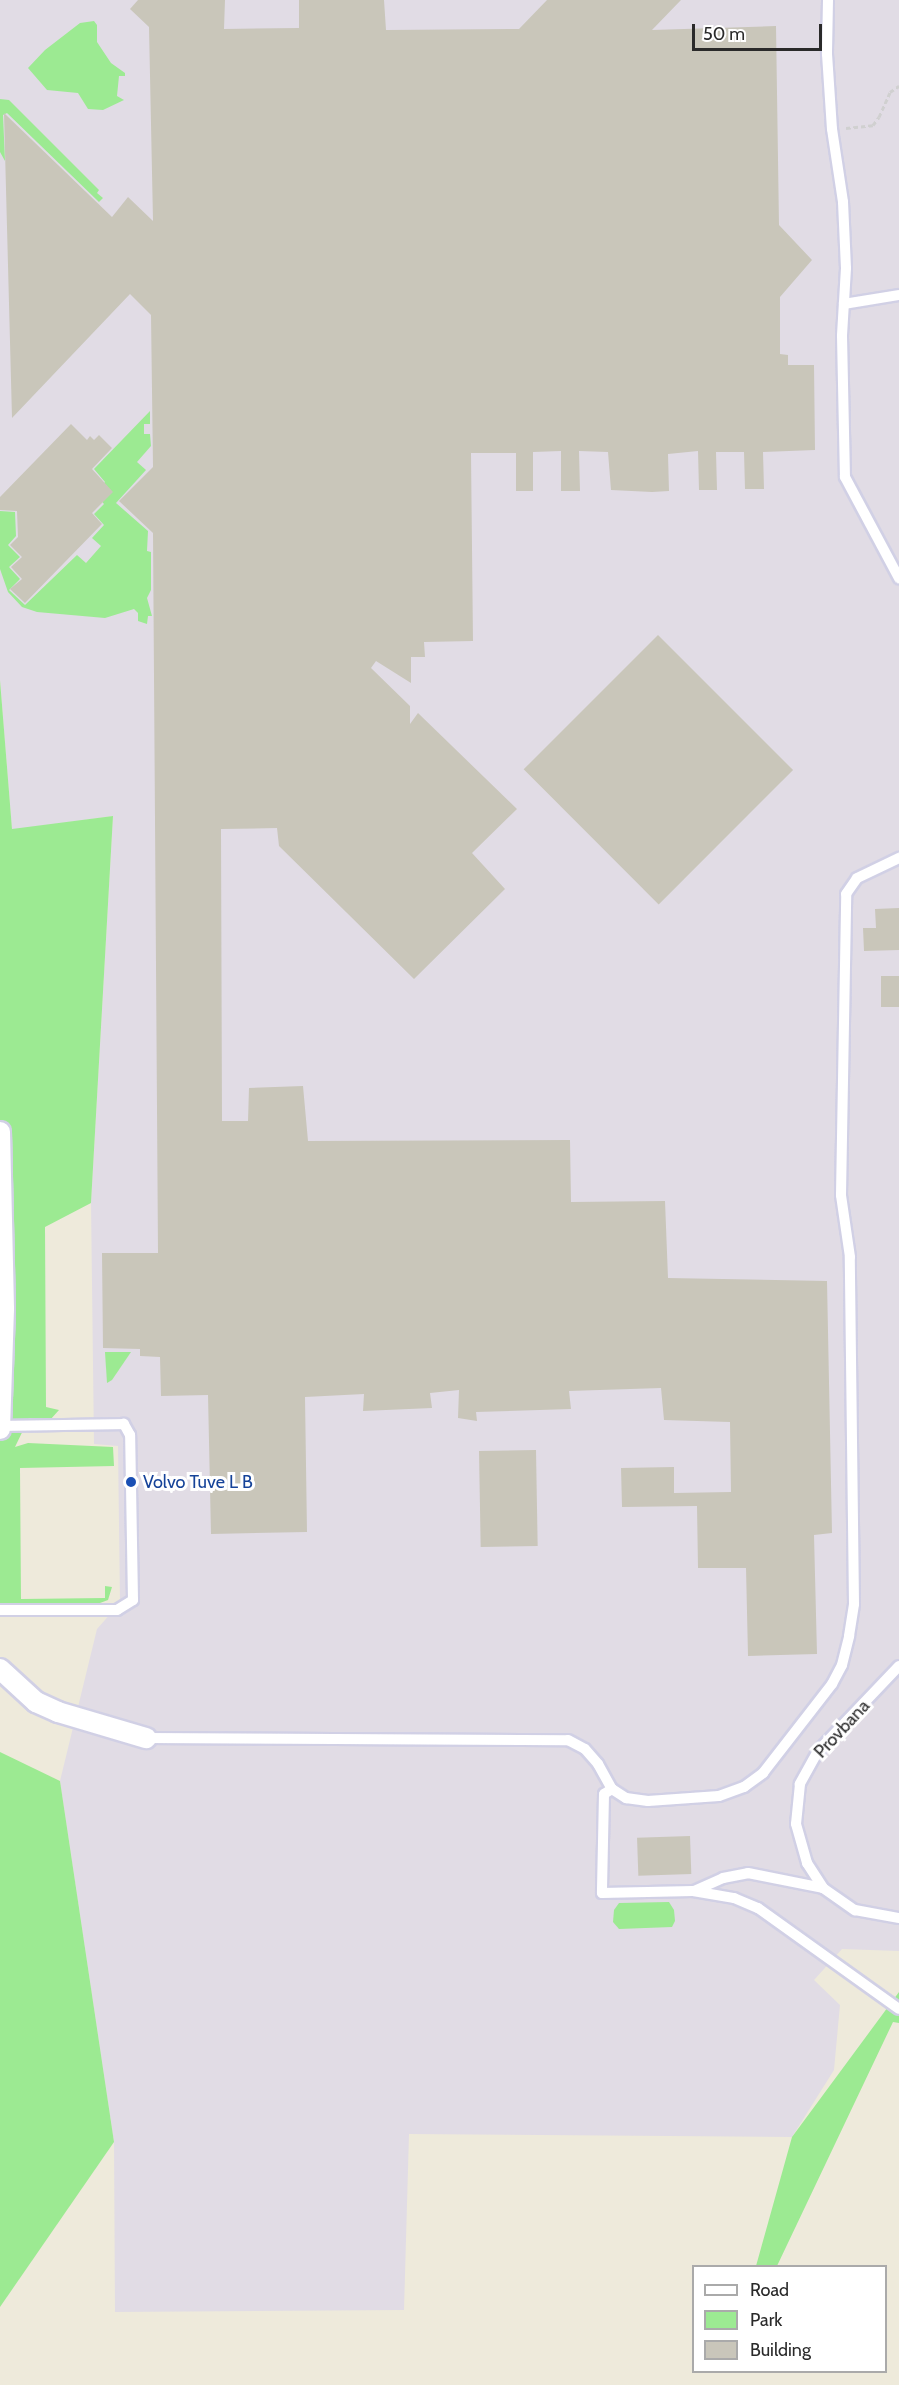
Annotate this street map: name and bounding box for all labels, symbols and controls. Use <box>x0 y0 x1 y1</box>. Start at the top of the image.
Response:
scale bar <box>695 12 826 50</box>
text: 50 m <box>703 23 745 45</box>
place label: Volvo Tuve L B <box>143 1471 253 1493</box>
marker: Volvo Tuve L B <box>124 1475 138 1489</box>
street label: Provbana <box>810 1695 874 1763</box>
legend <box>692 2265 887 2373</box>
text: Road <box>750 2279 789 2301</box>
text: Park <box>750 2309 782 2331</box>
text: Building <box>750 2339 811 2361</box>

